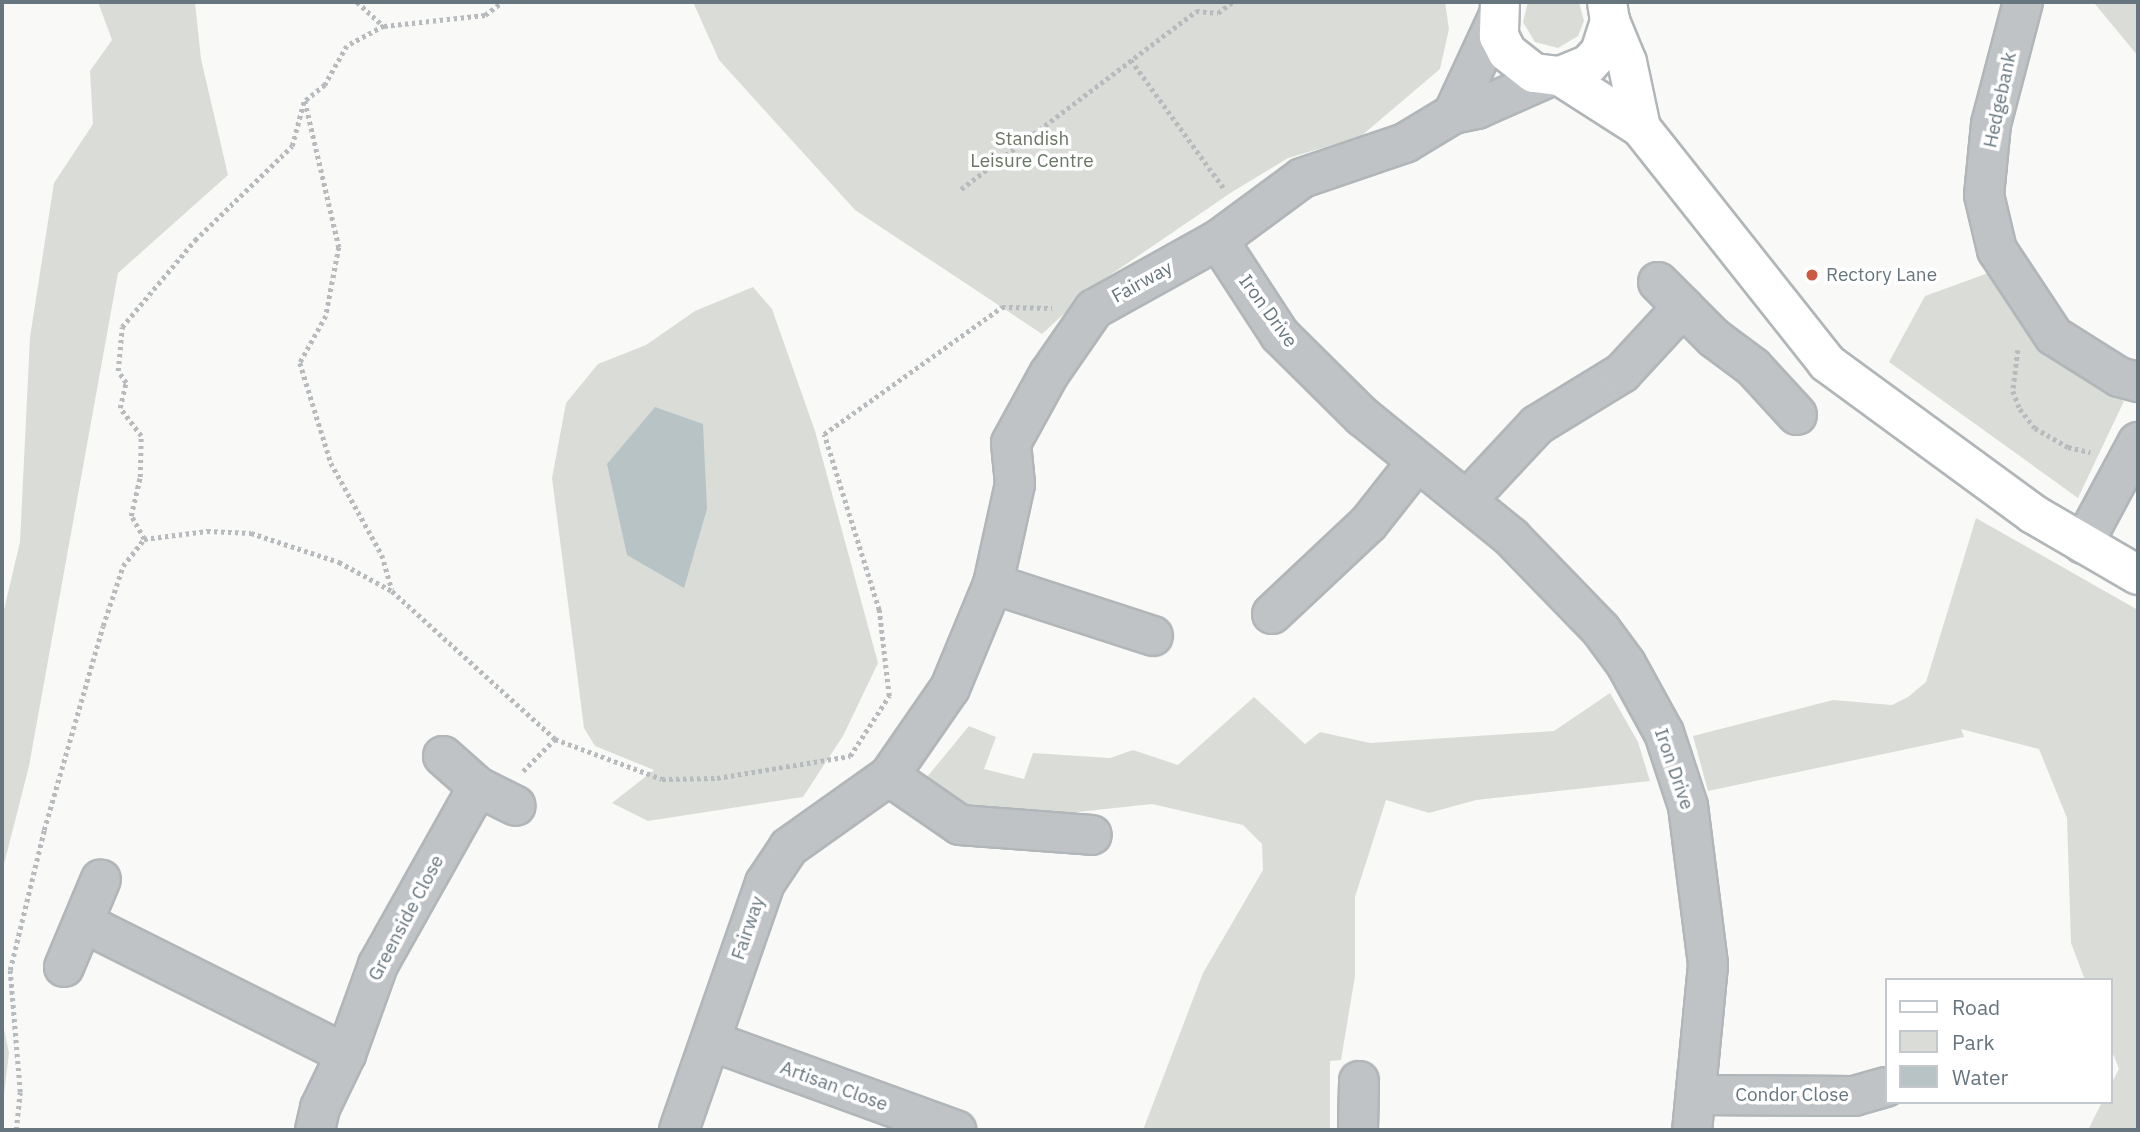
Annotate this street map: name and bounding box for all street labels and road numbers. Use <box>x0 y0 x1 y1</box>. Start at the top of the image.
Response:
street label: Hedgebank <box>1979 50 2021 150</box>
street label: Fairway <box>1108 256 1176 308</box>
street label: Iron Drive <box>1234 270 1302 352</box>
street label: Iron Drive <box>1649 725 1699 813</box>
street label: Greenside Close <box>363 851 449 985</box>
street label: Fairway <box>727 893 769 963</box>
street label: Artisan Close <box>777 1056 891 1116</box>
street label: Condor Close <box>1735 1084 1849 1106</box>

